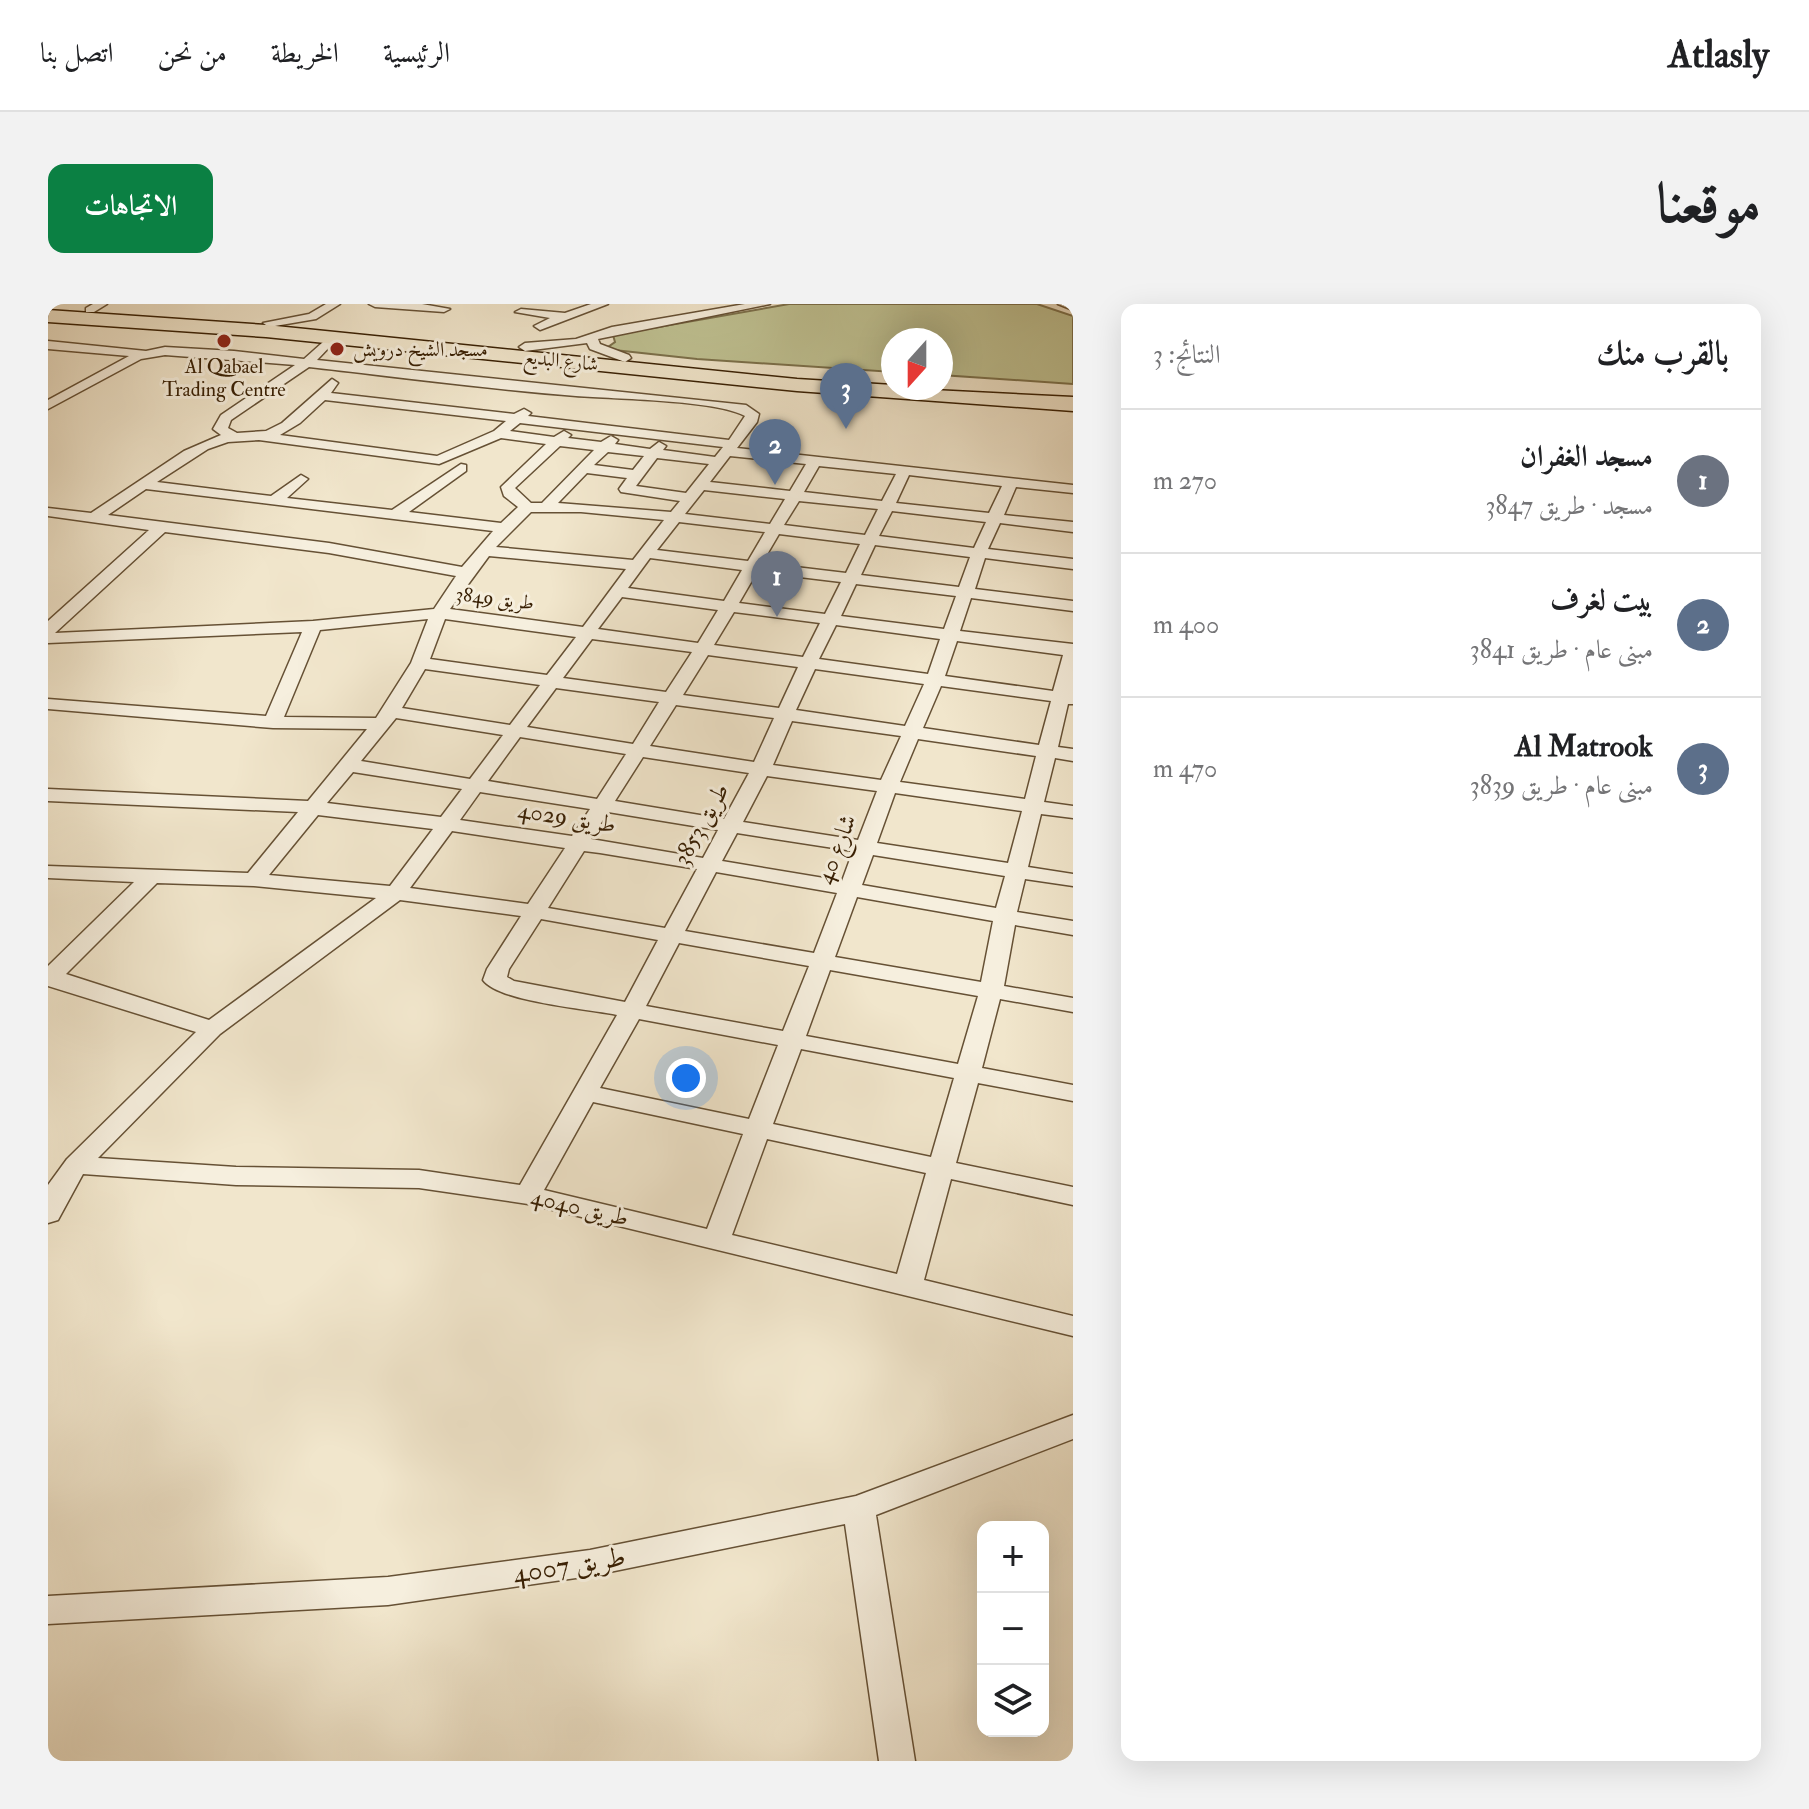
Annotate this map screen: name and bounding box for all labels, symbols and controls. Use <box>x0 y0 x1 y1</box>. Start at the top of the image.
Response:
text: Atlasly <box>1668 31 1769 79</box>
text: اتصل بنا <box>40 36 114 71</box>
text: من نحن <box>158 36 227 71</box>
text: الخريطة <box>271 36 339 71</box>
text: الرئيسية <box>383 36 450 71</box>
button: الاتجاهات <box>48 164 213 253</box>
text: موقعنا <box>1656 169 1761 240</box>
north arrow <box>881 328 953 400</box>
marker: Al Qabael Trading Centre <box>215 332 233 350</box>
text: بالقرب منك <box>1596 332 1729 375</box>
place label: مسجد الشيخ درويش <box>353 337 488 367</box>
text: النتائج: 3 <box>1153 339 1221 371</box>
marker: مسجد الشيخ درويش <box>328 340 346 358</box>
street label: شارع البديع <box>522 344 599 382</box>
place label: Al Qabael Trading Centre <box>162 354 286 402</box>
pin: 3 <box>820 363 872 429</box>
pin: 2 <box>749 419 801 485</box>
text: مسجد الغفران <box>1520 438 1653 475</box>
text: 270 m <box>1153 465 1217 497</box>
text: 1 <box>1698 465 1708 497</box>
text: مسجد · طريق 3847 <box>1485 490 1653 522</box>
pin: 1 <box>751 551 803 617</box>
street label: طريق 3849 <box>454 581 536 616</box>
text: بيت لغرف <box>1550 582 1653 619</box>
text: 400 m <box>1153 609 1219 641</box>
text: 2 <box>1696 609 1710 641</box>
text: مبنى عام · طريق 3841 <box>1470 634 1653 666</box>
text: Al Matrook <box>1515 728 1653 765</box>
text: 470 m <box>1153 753 1217 785</box>
text: 3 <box>1698 753 1708 785</box>
text: مبنى عام · طريق 3839 <box>1470 770 1653 802</box>
street label: طريق 3853 <box>666 778 737 871</box>
street label: طريق 4029 <box>516 794 618 841</box>
street label: شارع 40 <box>809 810 868 890</box>
your location <box>666 1058 706 1098</box>
street label: طريق 4040 <box>528 1181 632 1234</box>
map controls <box>977 1521 1049 1737</box>
button: + <box>977 1521 1049 1593</box>
street label: طريق 4007 <box>510 1539 628 1592</box>
button: − <box>977 1593 1049 1665</box>
button: layers <box>977 1665 1049 1737</box>

